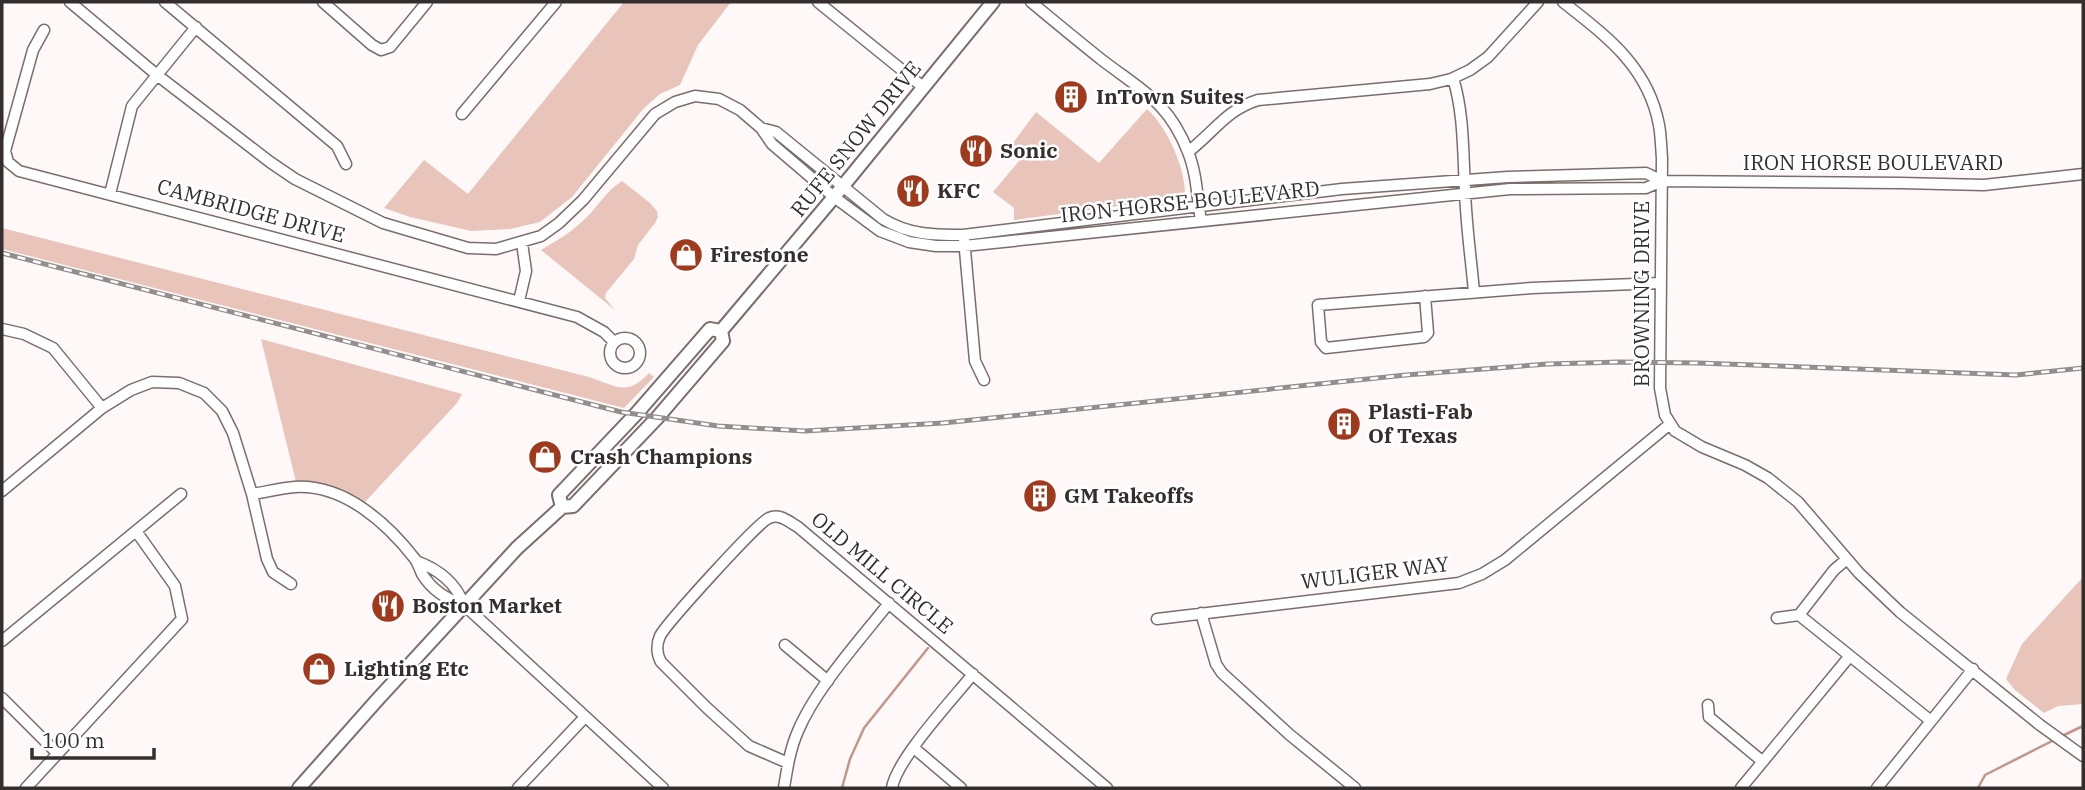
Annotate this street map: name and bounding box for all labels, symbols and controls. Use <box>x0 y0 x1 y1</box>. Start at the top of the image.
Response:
street label: RUFE SNOW DRIVE <box>784 55 927 222</box>
building icon: InTown Suites <box>1052 78 1090 116</box>
place label: InTown Suites <box>1096 82 1244 110</box>
restaurant icon: Sonic <box>957 132 995 170</box>
place label: Sonic <box>1000 136 1058 164</box>
street label: IRON HORSE BOULEVARD <box>1743 148 2003 176</box>
street label: CAMBRIDGE DRIVE <box>154 171 348 249</box>
restaurant icon: KFC <box>894 172 932 210</box>
street label: IRON HORSE BOULEVARD <box>1059 173 1321 229</box>
place label: KFC <box>937 176 980 204</box>
street label: BROWNING DRIVE <box>1627 201 1655 387</box>
shop icon: Firestone <box>667 236 705 274</box>
place label: Firestone <box>710 240 809 268</box>
place label: Plasti-Fab Of Texas <box>1368 397 1473 449</box>
building icon: Plasti-Fab Of Texas <box>1325 405 1363 443</box>
shop icon: Crash Champions <box>526 438 564 476</box>
place label: Crash Champions <box>570 442 752 470</box>
building icon: GM Takeoffs <box>1021 477 1059 515</box>
place label: GM Takeoffs <box>1064 481 1194 509</box>
street label: OLD MILL CIRCLE <box>806 505 959 640</box>
street label: WULIGER WAY <box>1299 549 1451 595</box>
restaurant icon: Boston Market <box>369 587 407 625</box>
place label: Boston Market <box>412 591 562 619</box>
shop icon: Lighting Etc <box>300 650 338 688</box>
place label: Lighting Etc <box>344 654 469 682</box>
scale bar <box>32 716 154 760</box>
text: 100 m <box>42 726 105 754</box>

